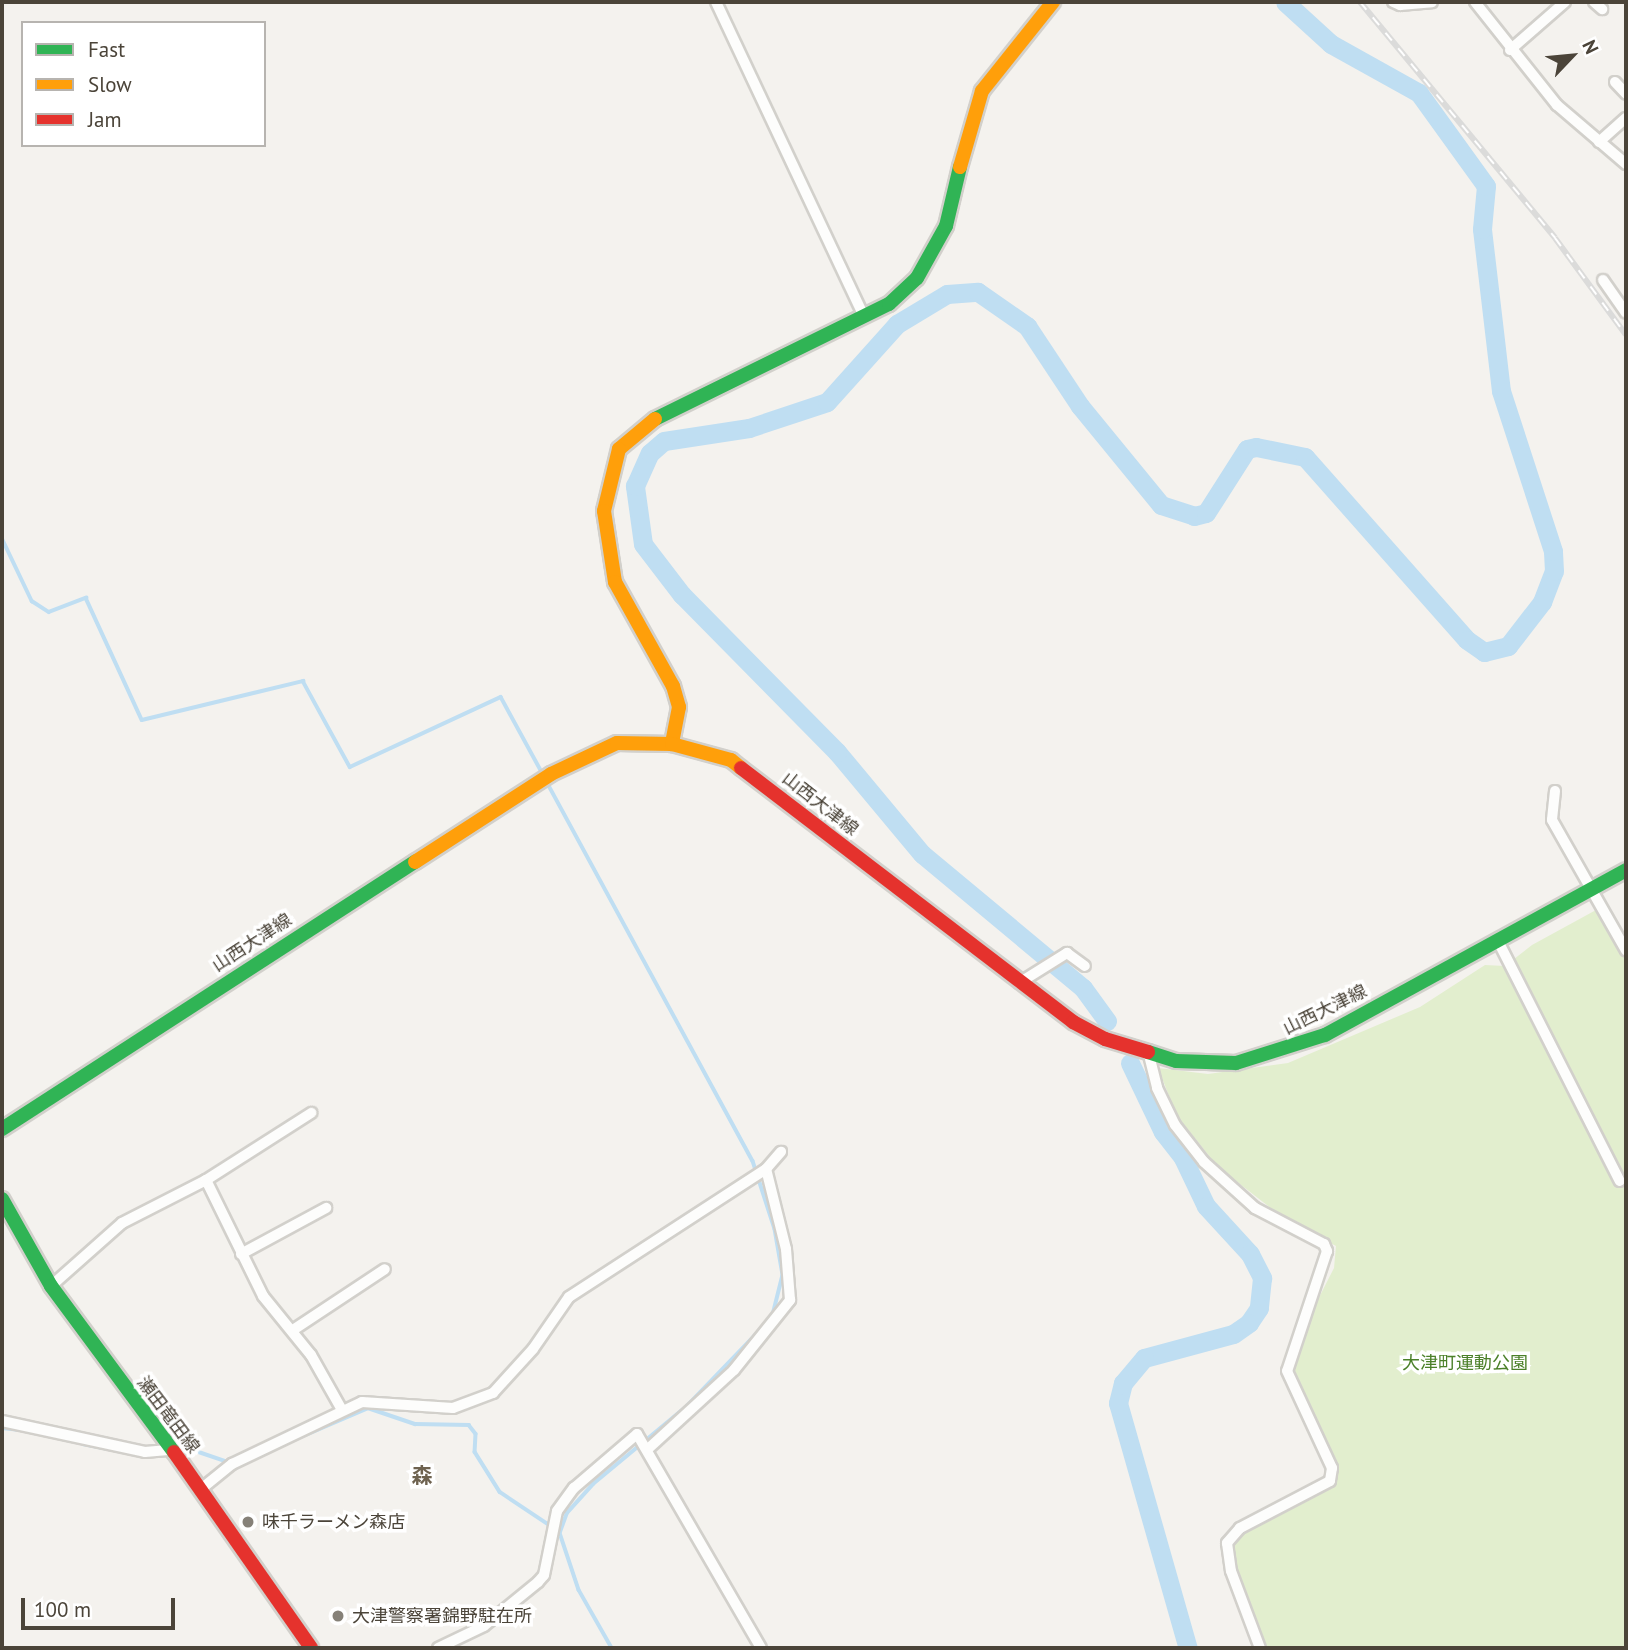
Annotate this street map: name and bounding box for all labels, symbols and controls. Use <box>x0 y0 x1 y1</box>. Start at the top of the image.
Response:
legend <box>21 21 266 147</box>
north arrow <box>1537 21 1607 91</box>
text: Fast <box>88 36 125 63</box>
text: N <box>1577 36 1604 58</box>
text: Slow <box>88 71 132 98</box>
text: Jam <box>88 106 122 133</box>
street label: 山西大津線 <box>778 768 862 840</box>
street label: 山西大津線 <box>208 909 296 977</box>
street label: 山西大津線 <box>1280 981 1370 1039</box>
park label: 大津町運動公園 <box>1402 1352 1528 1374</box>
street label: 瀬田竜田線 <box>132 1373 204 1457</box>
district label: 森 <box>412 1463 432 1489</box>
place label: 味千ラーメン森店 <box>262 1511 406 1533</box>
marker: 味千ラーメン森店 <box>240 1514 256 1530</box>
scale bar <box>24 1584 178 1628</box>
text: 100 m <box>34 1596 91 1623</box>
place label: 大津警察署錦野駐在所 <box>352 1605 532 1627</box>
marker: 大津警察署錦野駐在所 <box>330 1608 346 1624</box>

